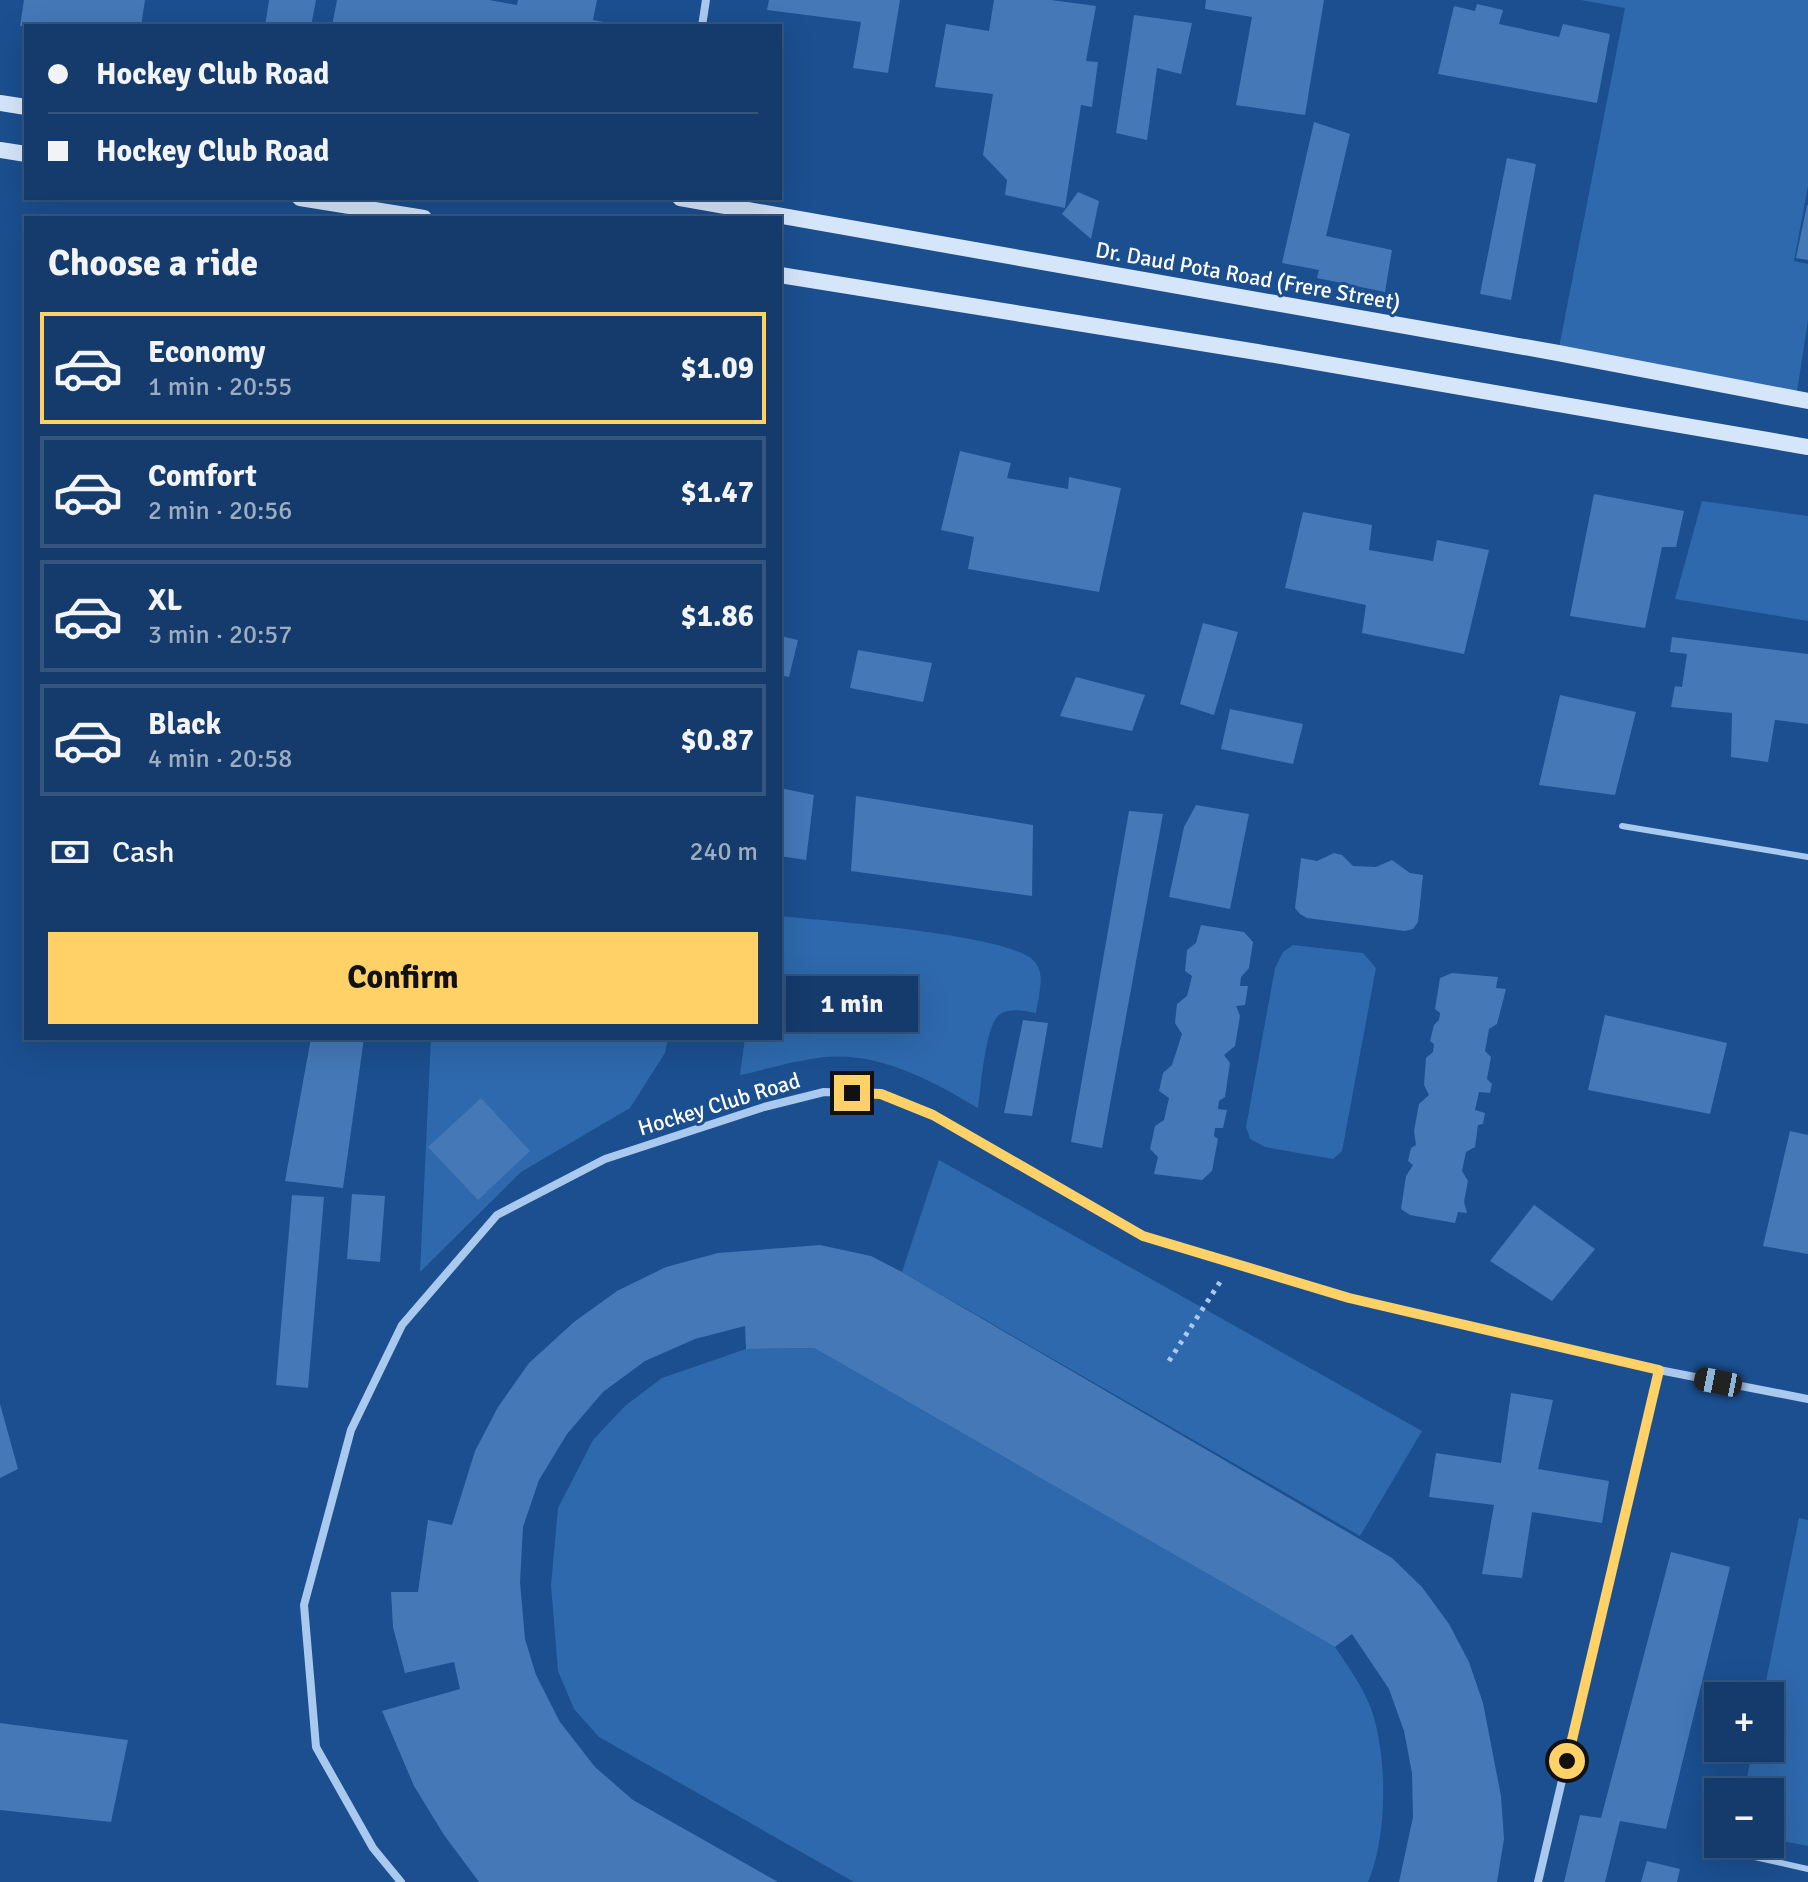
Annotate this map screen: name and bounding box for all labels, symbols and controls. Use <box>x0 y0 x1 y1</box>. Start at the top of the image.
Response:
text: Hockey Club Road <box>96 56 329 93</box>
text: Hockey Club Road <box>96 133 329 170</box>
street label: Dr. Daud Pota Road (Frere Street) <box>1093 236 1403 316</box>
text: Choose a ride <box>48 241 258 286</box>
icon: car <box>52 332 124 404</box>
text: Economy <box>148 334 265 371</box>
text: $1.09 <box>681 350 754 387</box>
text: 1 min · 20:55 <box>148 371 292 403</box>
icon: car <box>52 456 124 528</box>
text: Comfort <box>148 458 257 495</box>
text: $1.47 <box>681 474 754 511</box>
text: 2 min · 20:56 <box>148 495 292 527</box>
icon: car <box>52 580 124 652</box>
text: XL <box>148 582 182 619</box>
text: $1.86 <box>681 598 754 635</box>
text: 3 min · 20:57 <box>148 619 292 651</box>
icon: car <box>52 704 124 776</box>
text: Black <box>148 706 221 743</box>
text: $0.87 <box>681 722 754 759</box>
text: 4 min · 20:58 <box>148 743 292 775</box>
icon: cash <box>48 830 92 874</box>
text: Cash <box>112 834 175 871</box>
text: 240 m <box>689 836 758 868</box>
button: Confirm <box>48 932 758 1024</box>
callout: 1 min <box>786 977 918 1033</box>
text: 1 min <box>821 988 883 1020</box>
street label: Hockey Club Road <box>635 1067 803 1141</box>
route end <box>834 1075 870 1111</box>
car <box>1692 1366 1744 1398</box>
map controls <box>1704 1682 1784 1858</box>
button: + <box>1704 1682 1784 1762</box>
route start <box>1549 1743 1585 1779</box>
button: − <box>1704 1778 1784 1858</box>

